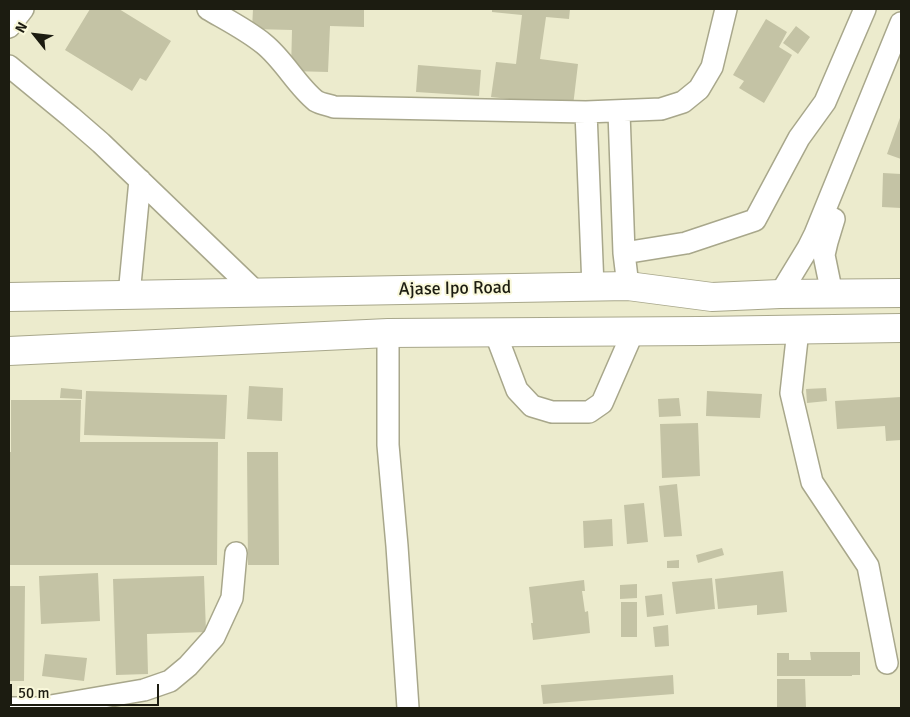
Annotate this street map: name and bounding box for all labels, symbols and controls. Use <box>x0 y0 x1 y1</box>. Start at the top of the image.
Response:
north arrow <box>10 10 60 60</box>
text: N <box>12 19 31 36</box>
street label: Ajase Ipo Road <box>398 277 512 301</box>
scale bar <box>12 674 161 706</box>
text: 50 m <box>18 684 49 702</box>

